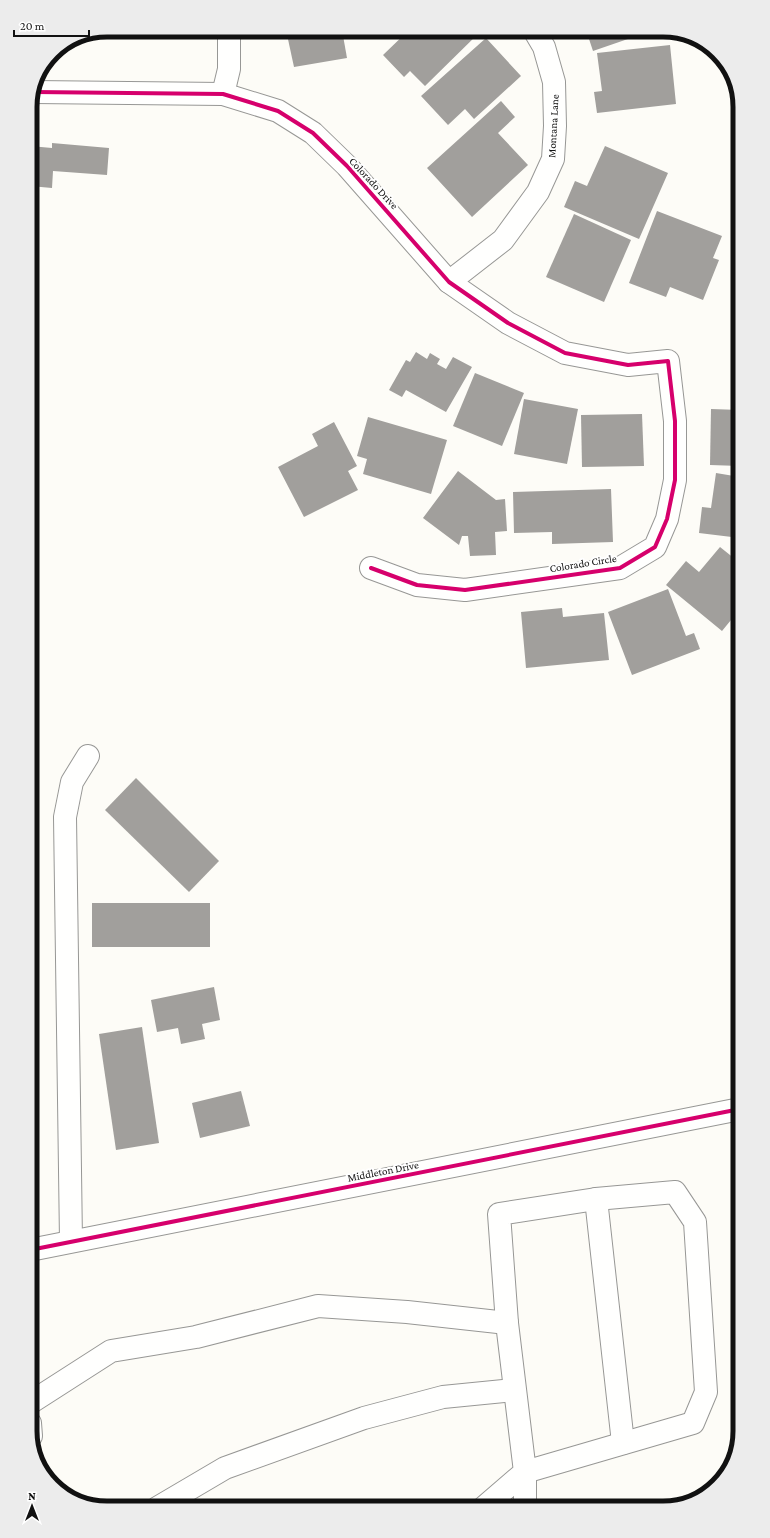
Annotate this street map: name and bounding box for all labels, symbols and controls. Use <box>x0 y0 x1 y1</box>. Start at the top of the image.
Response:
scale bar <box>14 12 89 38</box>
text: 20 m <box>20 19 45 33</box>
street label: Montana Lane <box>545 94 561 158</box>
street label: Colorado Drive <box>347 155 401 211</box>
street label: Colorado Circle <box>549 552 617 574</box>
street label: Middleton Drive <box>346 1158 420 1184</box>
north arrow <box>12 1486 52 1526</box>
text: N <box>28 1490 36 1502</box>

